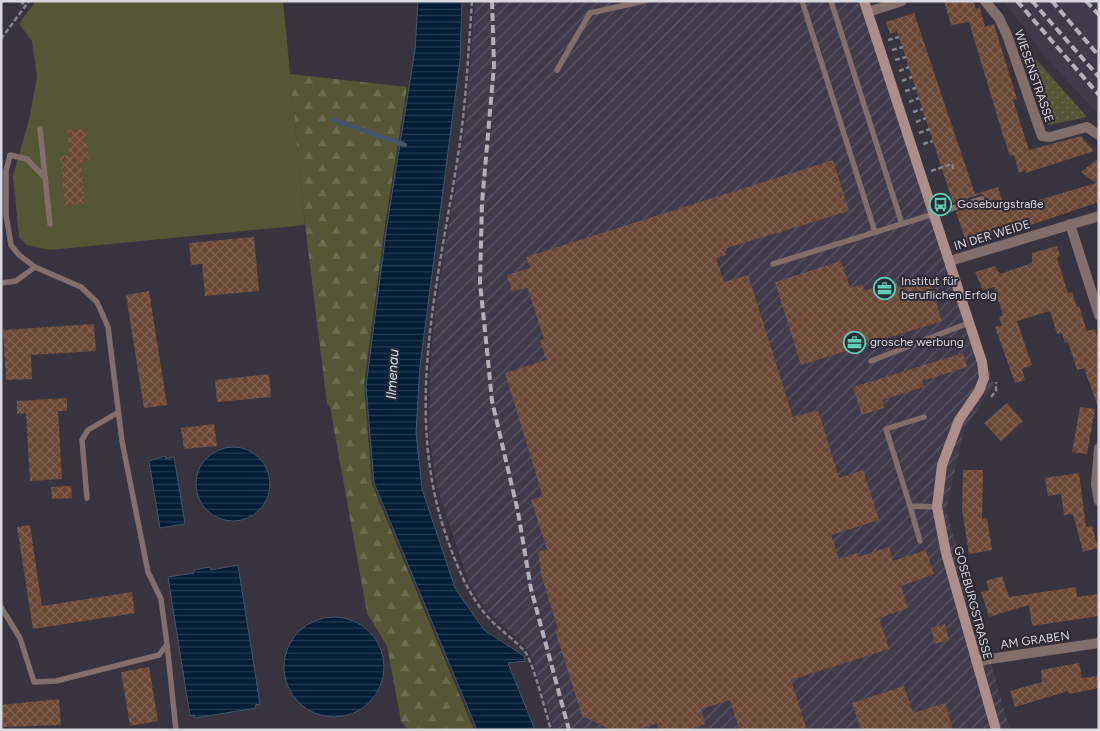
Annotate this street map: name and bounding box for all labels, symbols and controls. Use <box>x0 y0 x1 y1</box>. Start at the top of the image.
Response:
street label: WIESENSTRASSE <box>1012 28 1056 124</box>
bus stop icon: Goseburgstraße <box>929 192 953 216</box>
place label: Goseburgstraße <box>957 197 1044 211</box>
street label: IN DER WEIDE <box>952 217 1032 253</box>
place label: Institut für beruflichen Erfolg <box>901 274 997 302</box>
office icon: Institut für beruflichen Erfolg <box>873 276 897 300</box>
office icon: grosche werbung <box>842 330 866 354</box>
place label: grosche werbung <box>870 335 964 349</box>
water label: Ilmenau <box>383 348 402 400</box>
street label: GOSEBURGSTRASSE <box>951 545 995 661</box>
street label: AM GRABEN <box>999 628 1071 652</box>

